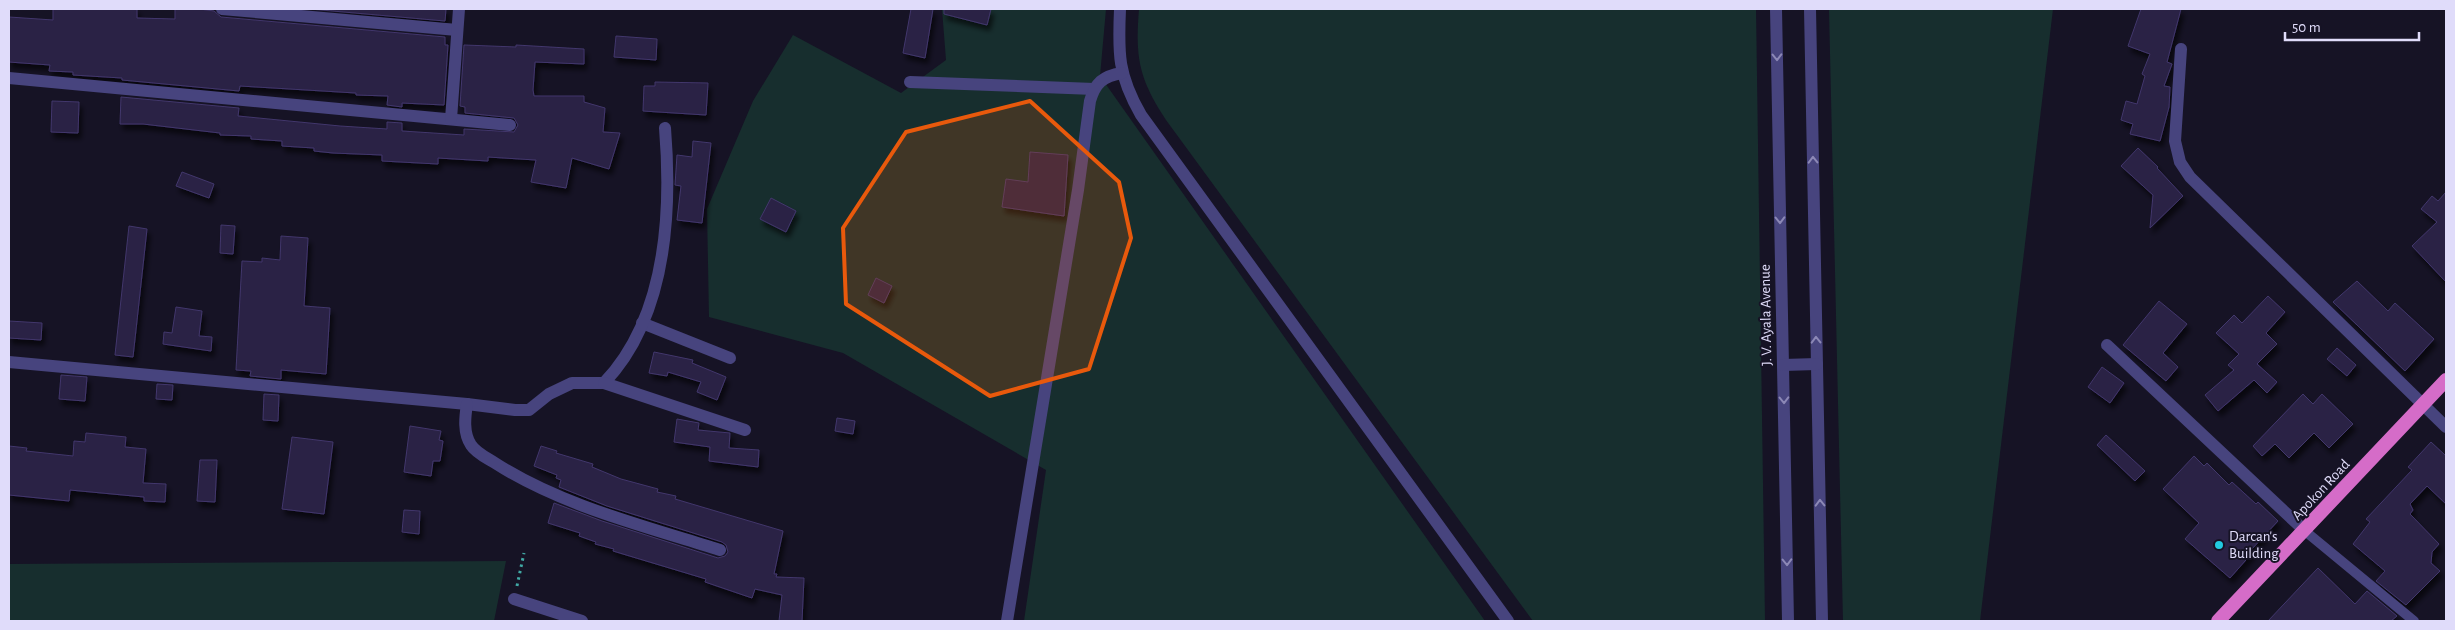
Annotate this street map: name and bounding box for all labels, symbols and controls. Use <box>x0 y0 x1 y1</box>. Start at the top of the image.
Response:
scale bar <box>2285 10 2419 42</box>
text: 50 m <box>2292 20 2321 35</box>
one-way arrow <box>1771 54 1782 62</box>
one-way arrow <box>1808 156 1818 164</box>
one-way arrow <box>1775 216 1785 224</box>
street label: J. V. Ayala Avenue <box>1758 264 1774 366</box>
one-way arrow <box>1811 336 1821 344</box>
one-way arrow <box>1778 396 1789 404</box>
street label: Apokon Road <box>2289 456 2353 523</box>
one-way arrow <box>1814 498 1825 506</box>
place label: Darcan's Building <box>2229 529 2279 561</box>
marker: Darcan's Building <box>2213 539 2225 551</box>
one-way arrow <box>1782 559 1792 567</box>

